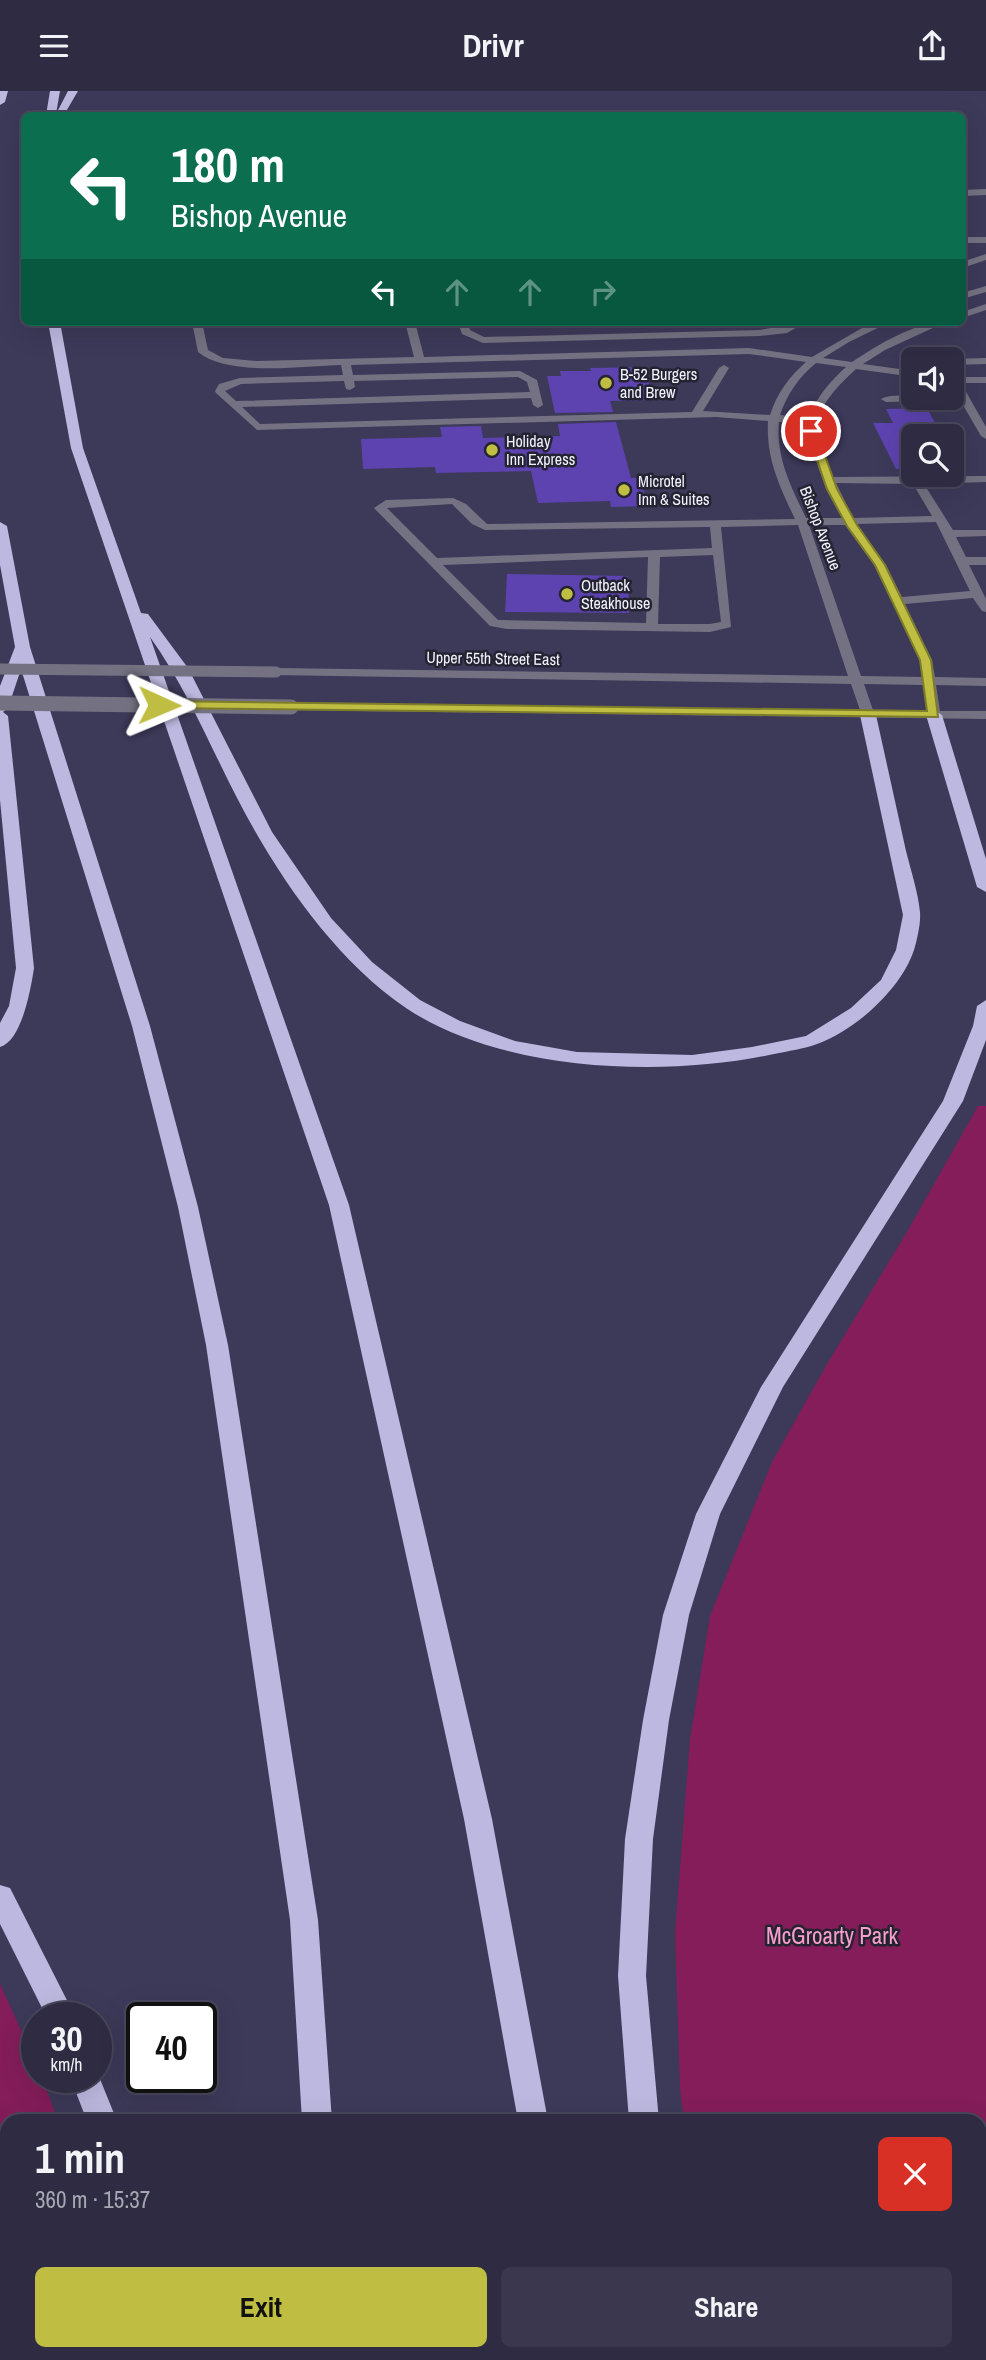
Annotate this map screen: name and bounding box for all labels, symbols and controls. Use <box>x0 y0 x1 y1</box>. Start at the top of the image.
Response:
text: Drivr <box>462 24 524 67</box>
icon: menu <box>35 27 73 65</box>
icon: share <box>913 27 951 65</box>
text: 180 m <box>171 131 285 197</box>
icon: left <box>56 140 147 231</box>
text: Bishop Avenue <box>171 194 347 237</box>
icon: left <box>365 273 403 311</box>
icon: ahead <box>438 273 476 311</box>
icon: ahead <box>511 273 549 311</box>
icon: right <box>584 273 622 311</box>
map controls <box>901 347 964 487</box>
button: sound <box>901 347 964 410</box>
place label: B-52 Burgers and Brew <box>620 363 697 403</box>
marker: B-52 Burgers and Brew <box>598 375 614 391</box>
pin <box>781 401 841 461</box>
icon: arrive <box>792 412 830 450</box>
button: search <box>901 424 964 487</box>
place label: Holiday Inn Express <box>506 430 575 470</box>
marker: Holiday Inn Express <box>484 442 500 458</box>
place label: Microtel Inn & Suites <box>638 470 710 510</box>
marker: Microtel Inn & Suites <box>616 482 632 498</box>
street label: Bishop Avenue <box>795 483 847 573</box>
place label: Outback Steakhouse <box>581 574 650 614</box>
marker: Outback Steakhouse <box>559 586 575 602</box>
street label: Upper 55th Street East <box>426 646 560 670</box>
position arrow <box>122 668 196 742</box>
park label: McGroarty Park <box>766 1920 899 1951</box>
speed limit sign: 40 <box>126 2002 217 2093</box>
text: 30 <box>51 2015 82 2062</box>
text: km/h <box>51 2052 83 2077</box>
text: 1 min <box>35 2130 125 2186</box>
button: close <box>878 2137 952 2211</box>
text: 360 m · 15:37 <box>35 2184 150 2215</box>
button: Exit <box>35 2267 487 2347</box>
button: Share <box>501 2267 952 2347</box>

